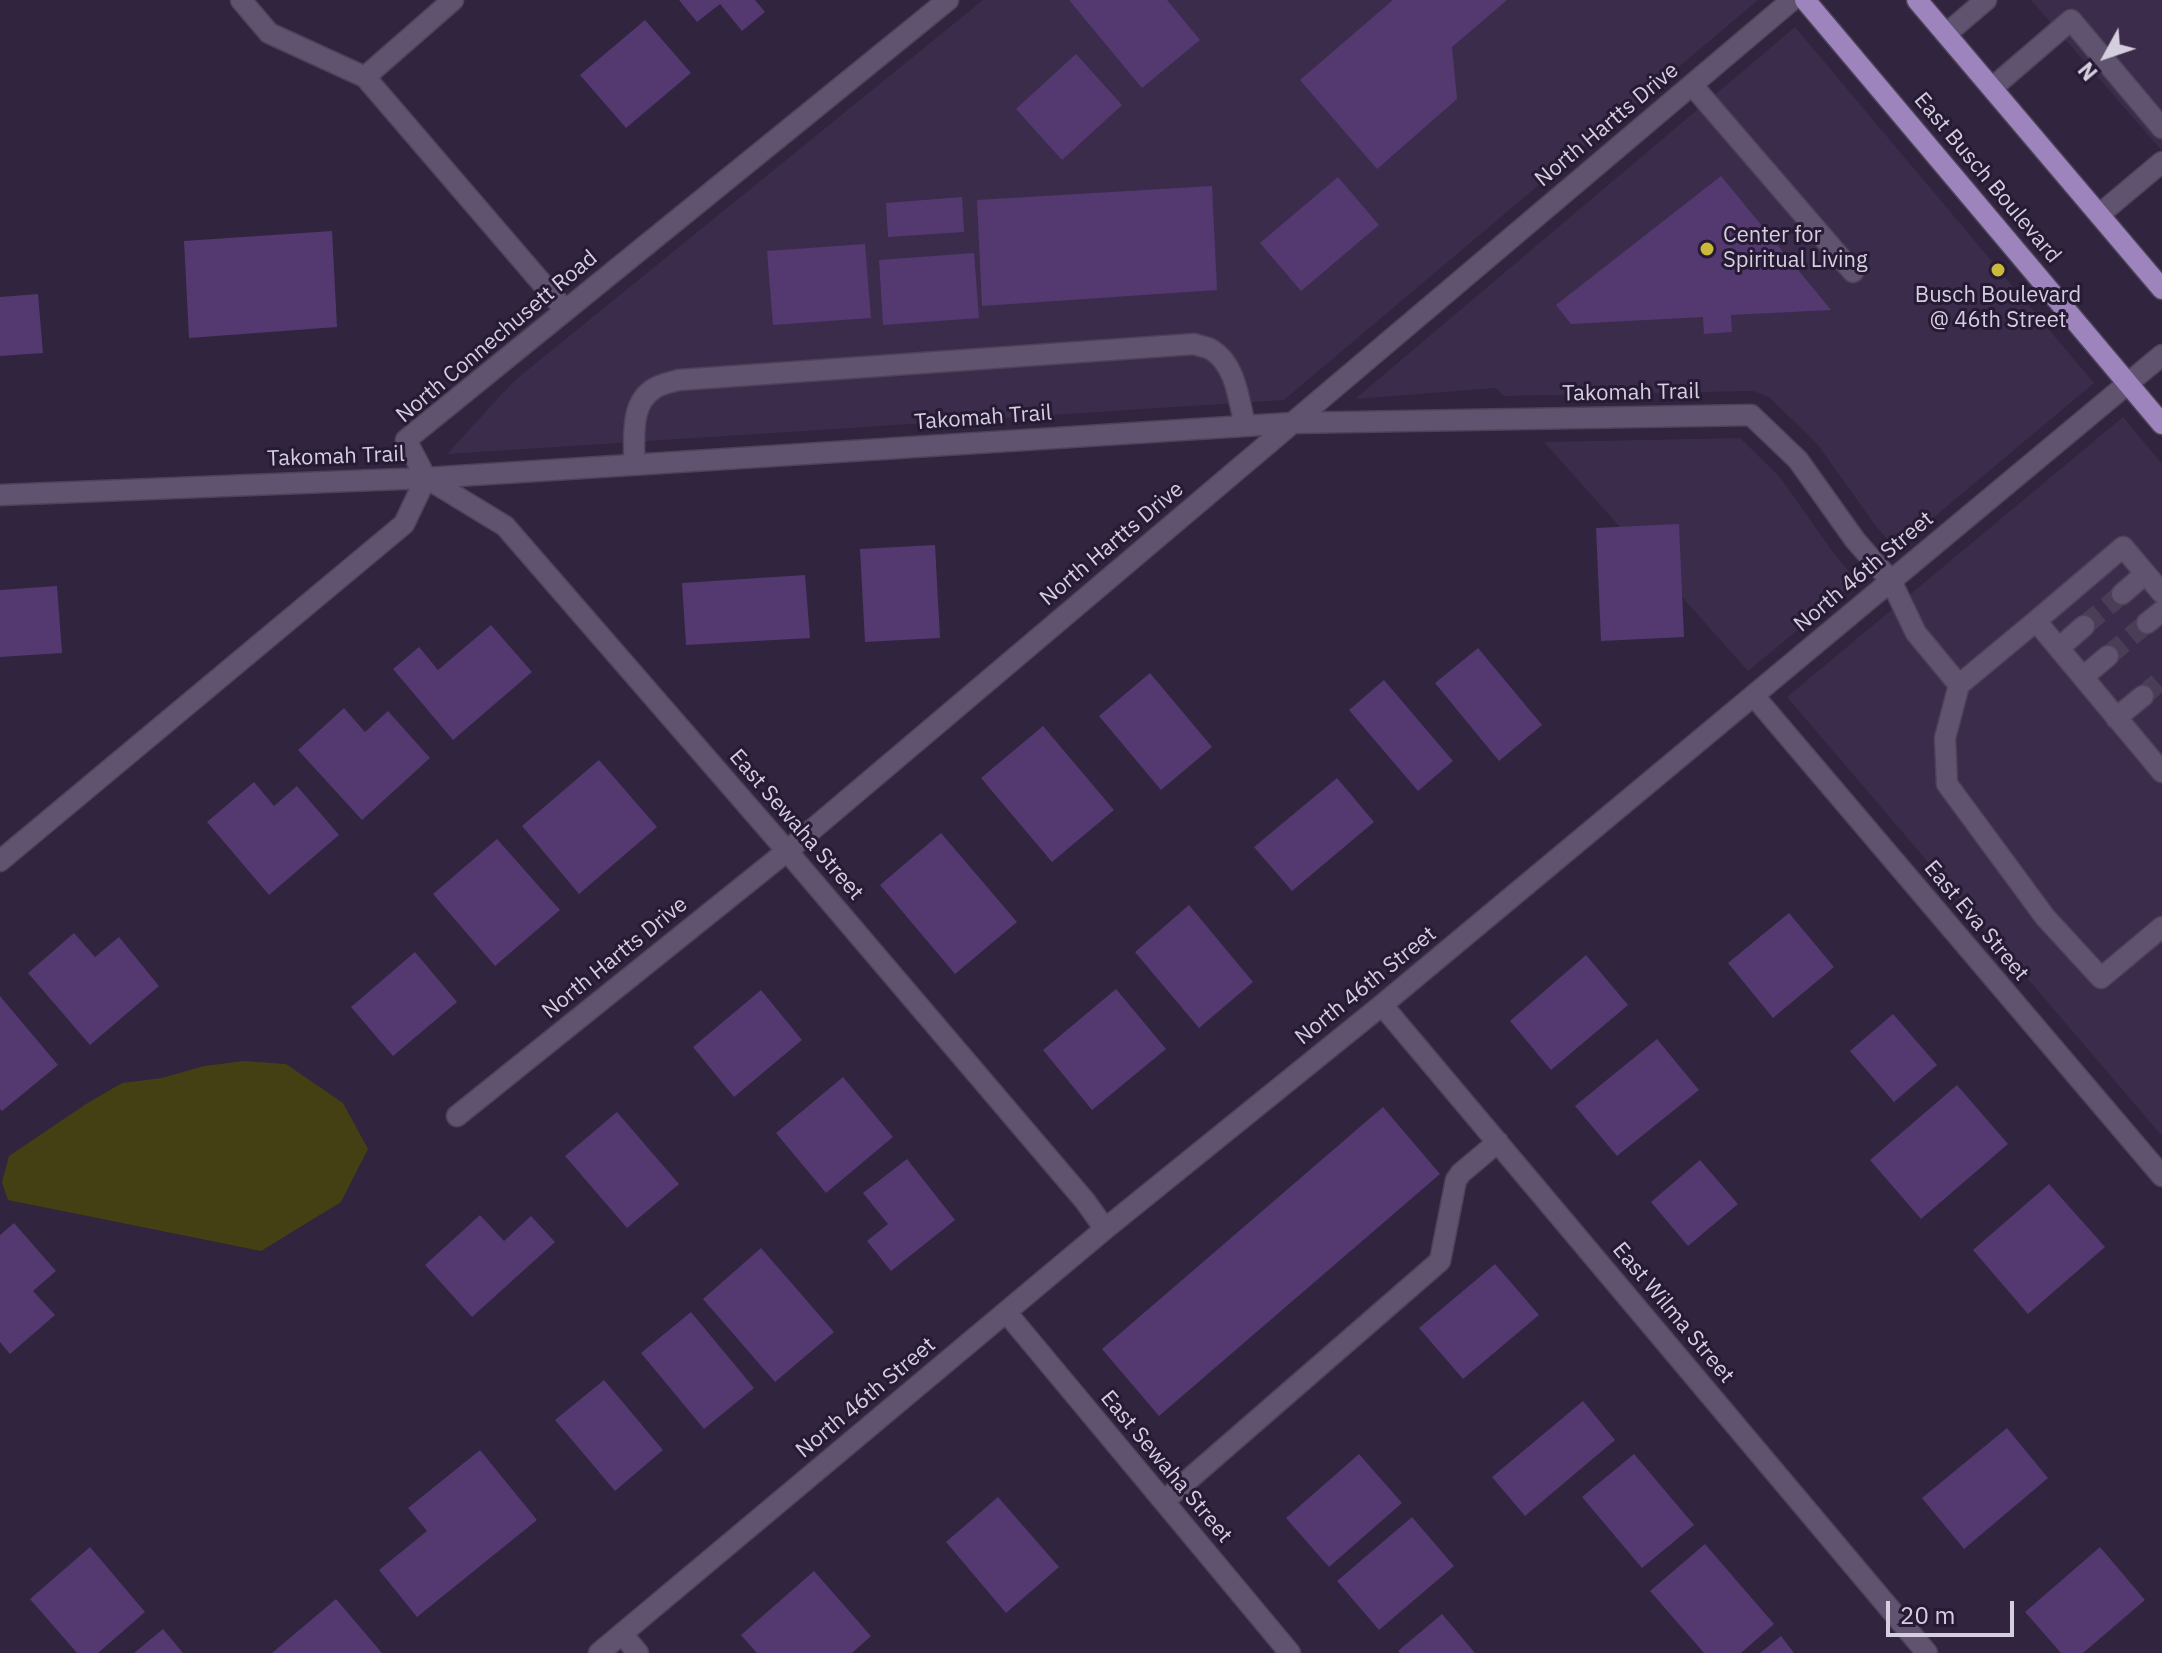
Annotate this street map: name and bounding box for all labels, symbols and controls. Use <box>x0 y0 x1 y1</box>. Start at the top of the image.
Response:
north arrow <box>2066 16 2146 96</box>
text: N <box>2071 56 2103 87</box>
street label: North Hartts Drive <box>1530 57 1684 193</box>
street label: East Busch Boulevard <box>1908 87 2066 269</box>
place label: Center for Spiritual Living <box>1723 223 1868 274</box>
marker: Center for Spiritual Living <box>1698 240 1716 258</box>
street label: North Connechusett Road <box>391 245 603 429</box>
marker: Busch Boulevard @ 46th Street <box>1989 261 2007 279</box>
place label: Busch Boulevard @ 46th Street <box>1915 283 2081 334</box>
street label: Takomah Trail <box>1562 379 1700 407</box>
street label: Takomah Trail <box>913 400 1053 436</box>
street label: Takomah Trail <box>267 441 405 473</box>
street label: North Hartts Drive <box>1035 476 1189 612</box>
street label: North 46th Street <box>1789 506 1939 638</box>
street label: East Sewaha Street <box>723 744 869 906</box>
street label: East Eva Street <box>1918 856 2034 986</box>
street label: North Hartts Drive <box>537 891 693 1025</box>
street label: North 46th Street <box>1290 921 1442 1051</box>
street label: East Wilma Street <box>1606 1237 1740 1389</box>
street label: North 46th Street <box>791 1332 941 1464</box>
street label: East Sewaha Street <box>1094 1385 1238 1549</box>
scale bar <box>1890 1585 2018 1635</box>
text: 20 m <box>1900 1599 1955 1631</box>

